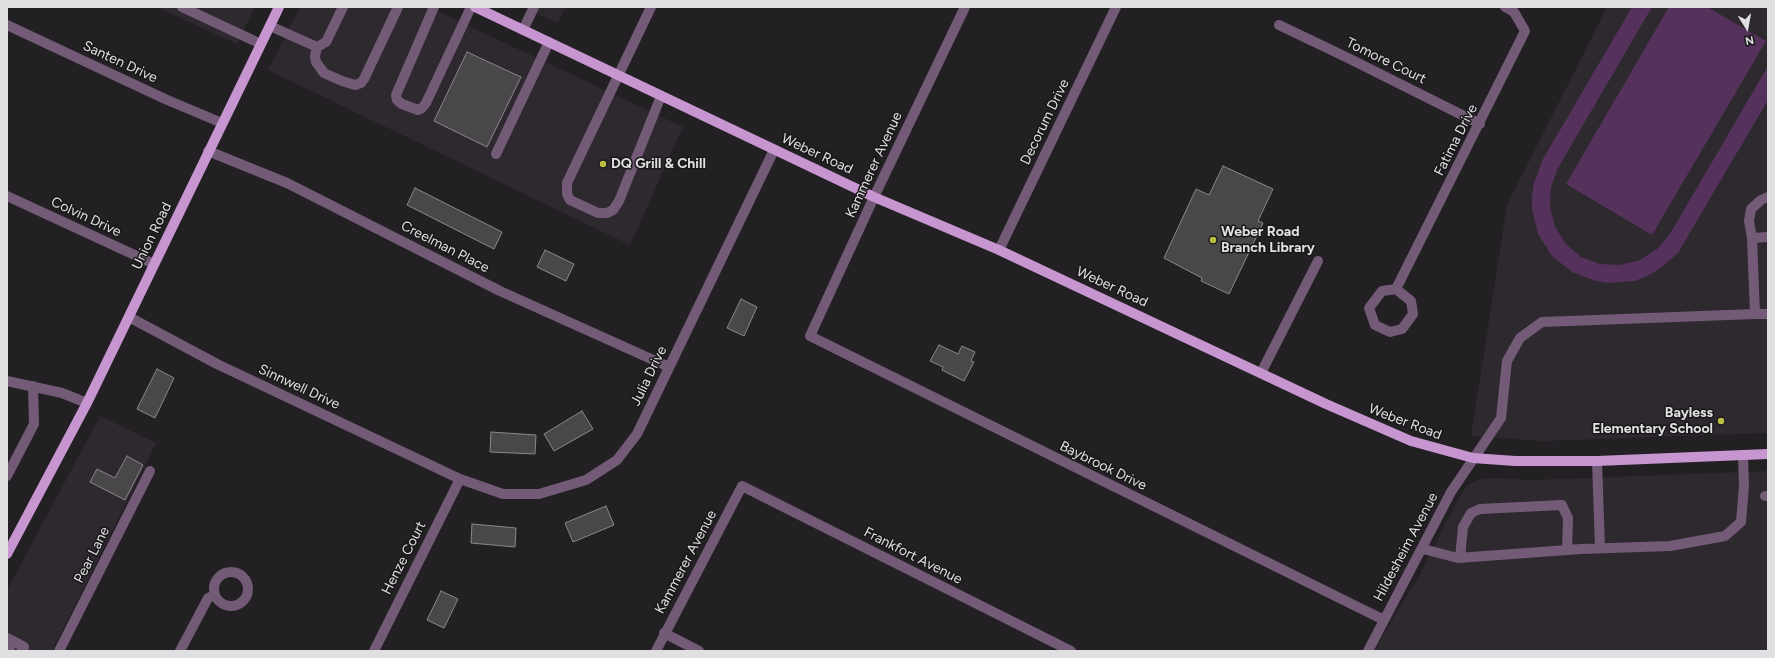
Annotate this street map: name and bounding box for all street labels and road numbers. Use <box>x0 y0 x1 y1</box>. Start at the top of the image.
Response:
street label: Tomore Court <box>1343 34 1429 88</box>
street label: Santen Drive <box>80 37 160 87</box>
street label: Decorum Drive <box>1017 76 1073 168</box>
street label: Fatima Drive <box>1431 101 1481 179</box>
street label: Kammerer Avenue <box>842 109 906 221</box>
street label: Weber Road <box>779 130 855 178</box>
street label: Colvin Drive <box>48 193 124 241</box>
street label: Union Road <box>129 200 175 272</box>
street label: Creelman Place <box>398 217 492 277</box>
street label: Weber Road <box>1074 263 1150 311</box>
street label: Julia Drive <box>627 343 671 409</box>
street label: Sinnwell Drive <box>256 361 342 413</box>
street label: Weber Road <box>1366 400 1444 444</box>
street label: Baybrook Drive <box>1057 438 1149 494</box>
street label: Hildesheim Avenue <box>1370 490 1442 604</box>
street label: Kammerer Avenue <box>652 507 720 617</box>
street label: Henze Court <box>378 519 430 597</box>
street label: Pear Lane <box>71 524 113 586</box>
street label: Frankfort Avenue <box>861 524 965 588</box>

